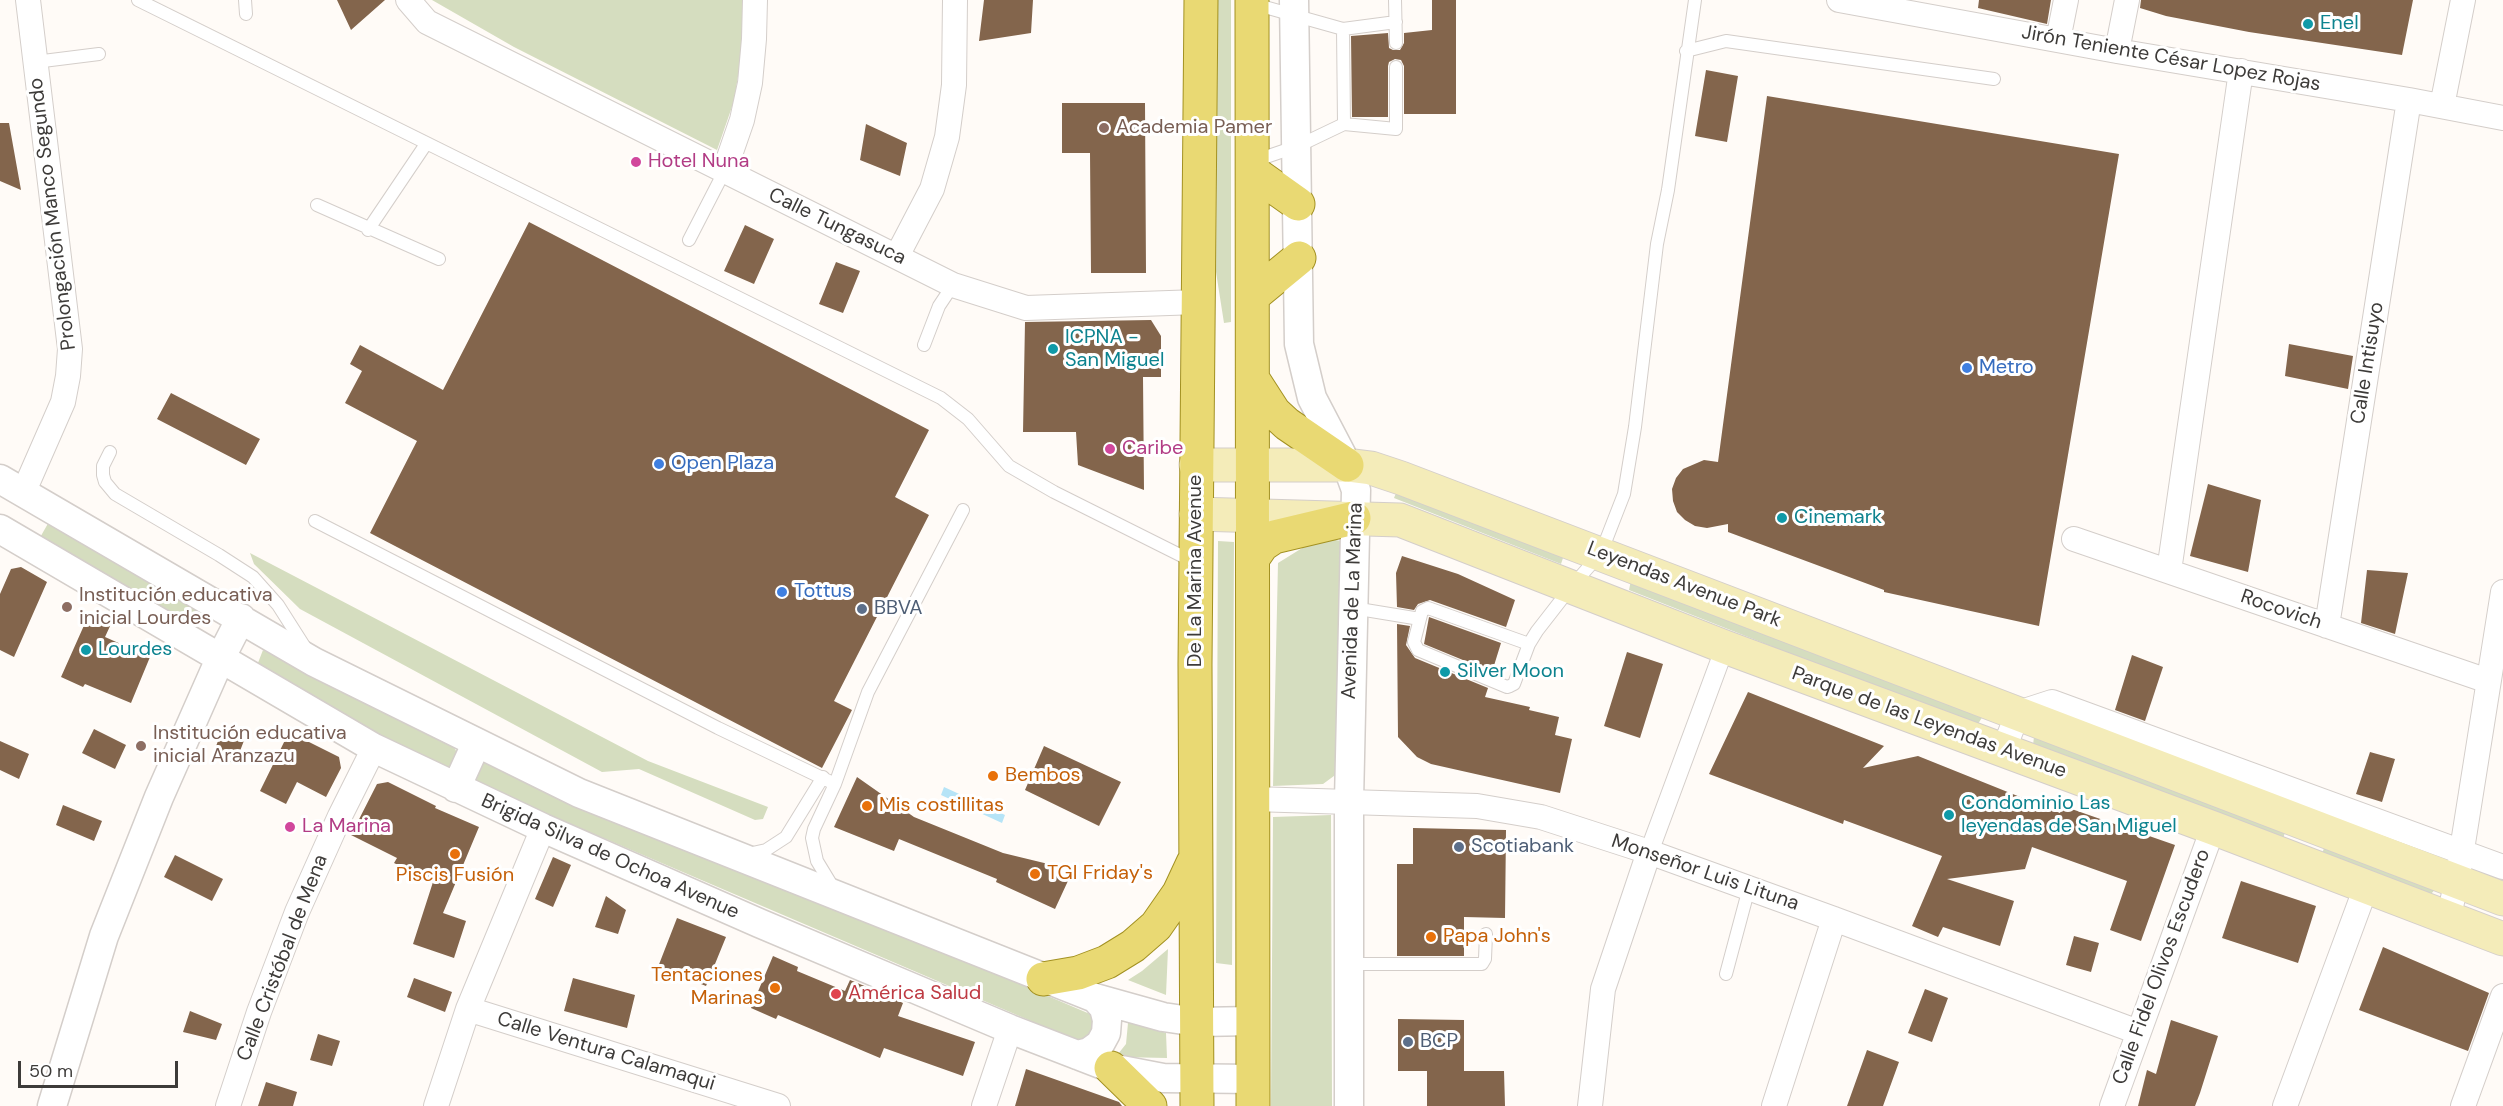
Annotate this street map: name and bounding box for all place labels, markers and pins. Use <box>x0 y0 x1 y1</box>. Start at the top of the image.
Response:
place label: Enel <box>2320 12 2359 36</box>
marker: Enel <box>2301 17 2315 31</box>
place label: Academia Pamer <box>1116 116 1272 140</box>
marker: Academia Pamer <box>1097 121 1111 135</box>
place label: Hotel Nuna <box>648 150 749 174</box>
marker: Hotel Nuna <box>629 155 643 169</box>
place label: ICPNA - San Miguel <box>1065 326 1164 373</box>
marker: ICPNA - San Miguel <box>1046 342 1060 356</box>
place label: Metro <box>1979 356 2034 380</box>
marker: Metro <box>1960 361 1974 375</box>
place label: Caribe <box>1122 437 1183 461</box>
marker: Caribe <box>1103 442 1117 456</box>
place label: Open Plaza <box>671 452 774 476</box>
marker: Open Plaza <box>652 457 666 471</box>
place label: Cinemark <box>1794 506 1882 530</box>
marker: Cinemark <box>1775 511 1789 525</box>
place label: Tottus <box>794 580 852 604</box>
place label: Institución educativa inicial Lourdes <box>79 584 273 631</box>
marker: Tottus <box>775 585 789 599</box>
place label: BBVA <box>874 597 922 621</box>
marker: Institución educativa inicial Lourdes <box>60 600 74 614</box>
marker: BBVA <box>855 602 869 616</box>
place label: Lourdes <box>98 638 172 662</box>
marker: Lourdes <box>79 643 93 657</box>
place label: Silver Moon <box>1457 660 1564 684</box>
marker: Silver Moon <box>1438 665 1452 679</box>
place label: Institución educativa inicial Aranzazu <box>153 722 347 769</box>
marker: Institución educativa inicial Aranzazu <box>134 739 148 753</box>
place label: Bembos <box>1005 764 1081 788</box>
marker: Bembos <box>986 769 1000 783</box>
place label: Condominio Las leyendas de San Miguel <box>1961 792 2177 839</box>
place label: Mis costillitas <box>879 794 1004 818</box>
marker: Mis costillitas <box>860 799 874 813</box>
marker: Condominio Las leyendas de San Miguel <box>1942 808 1956 822</box>
place label: La Marina <box>302 815 391 839</box>
marker: La Marina <box>283 820 297 834</box>
place label: Scotiabank <box>1471 835 1574 859</box>
marker: Scotiabank <box>1452 840 1466 854</box>
marker: Piscis Fusión <box>448 847 462 861</box>
place label: TGI Friday's <box>1047 862 1153 886</box>
place label: Piscis Fusión <box>396 864 514 888</box>
marker: TGI Friday's <box>1028 867 1042 881</box>
place label: Papa John's <box>1443 925 1551 949</box>
marker: Papa John's <box>1424 930 1438 944</box>
place label: Tentaciones Marinas <box>651 964 763 1011</box>
marker: Tentaciones Marinas <box>768 981 782 995</box>
place label: América Salud <box>848 982 981 1006</box>
marker: América Salud <box>829 987 843 1001</box>
place label: BCP <box>1420 1030 1458 1054</box>
marker: BCP <box>1401 1035 1415 1049</box>

